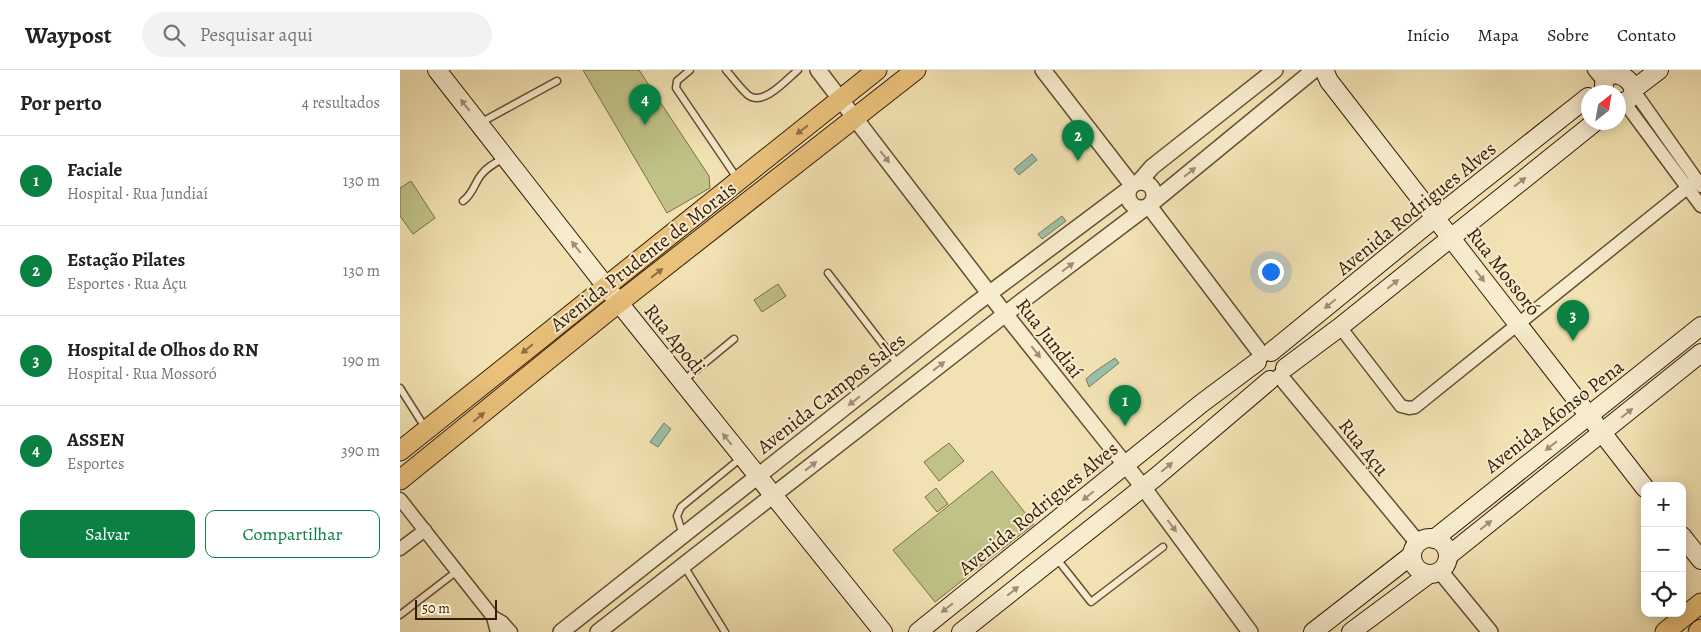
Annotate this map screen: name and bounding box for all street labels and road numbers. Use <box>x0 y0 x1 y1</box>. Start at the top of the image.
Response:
street label: Avenida Rodrigues Alves <box>1330 135 1502 282</box>
street label: Avenida Prudente de Morais <box>544 175 742 338</box>
street label: Rua Mossoró <box>1460 221 1547 321</box>
street label: Rua Jundiaí <box>1010 293 1089 384</box>
street label: Rua Apodi <box>638 298 712 380</box>
street label: Avenida Campos Sales <box>751 327 911 461</box>
street label: Avenida Afonso Pena <box>1478 353 1630 480</box>
street label: Rua Açu <box>1332 413 1395 482</box>
street label: Avenida Rodrigues Alves <box>952 435 1124 582</box>

